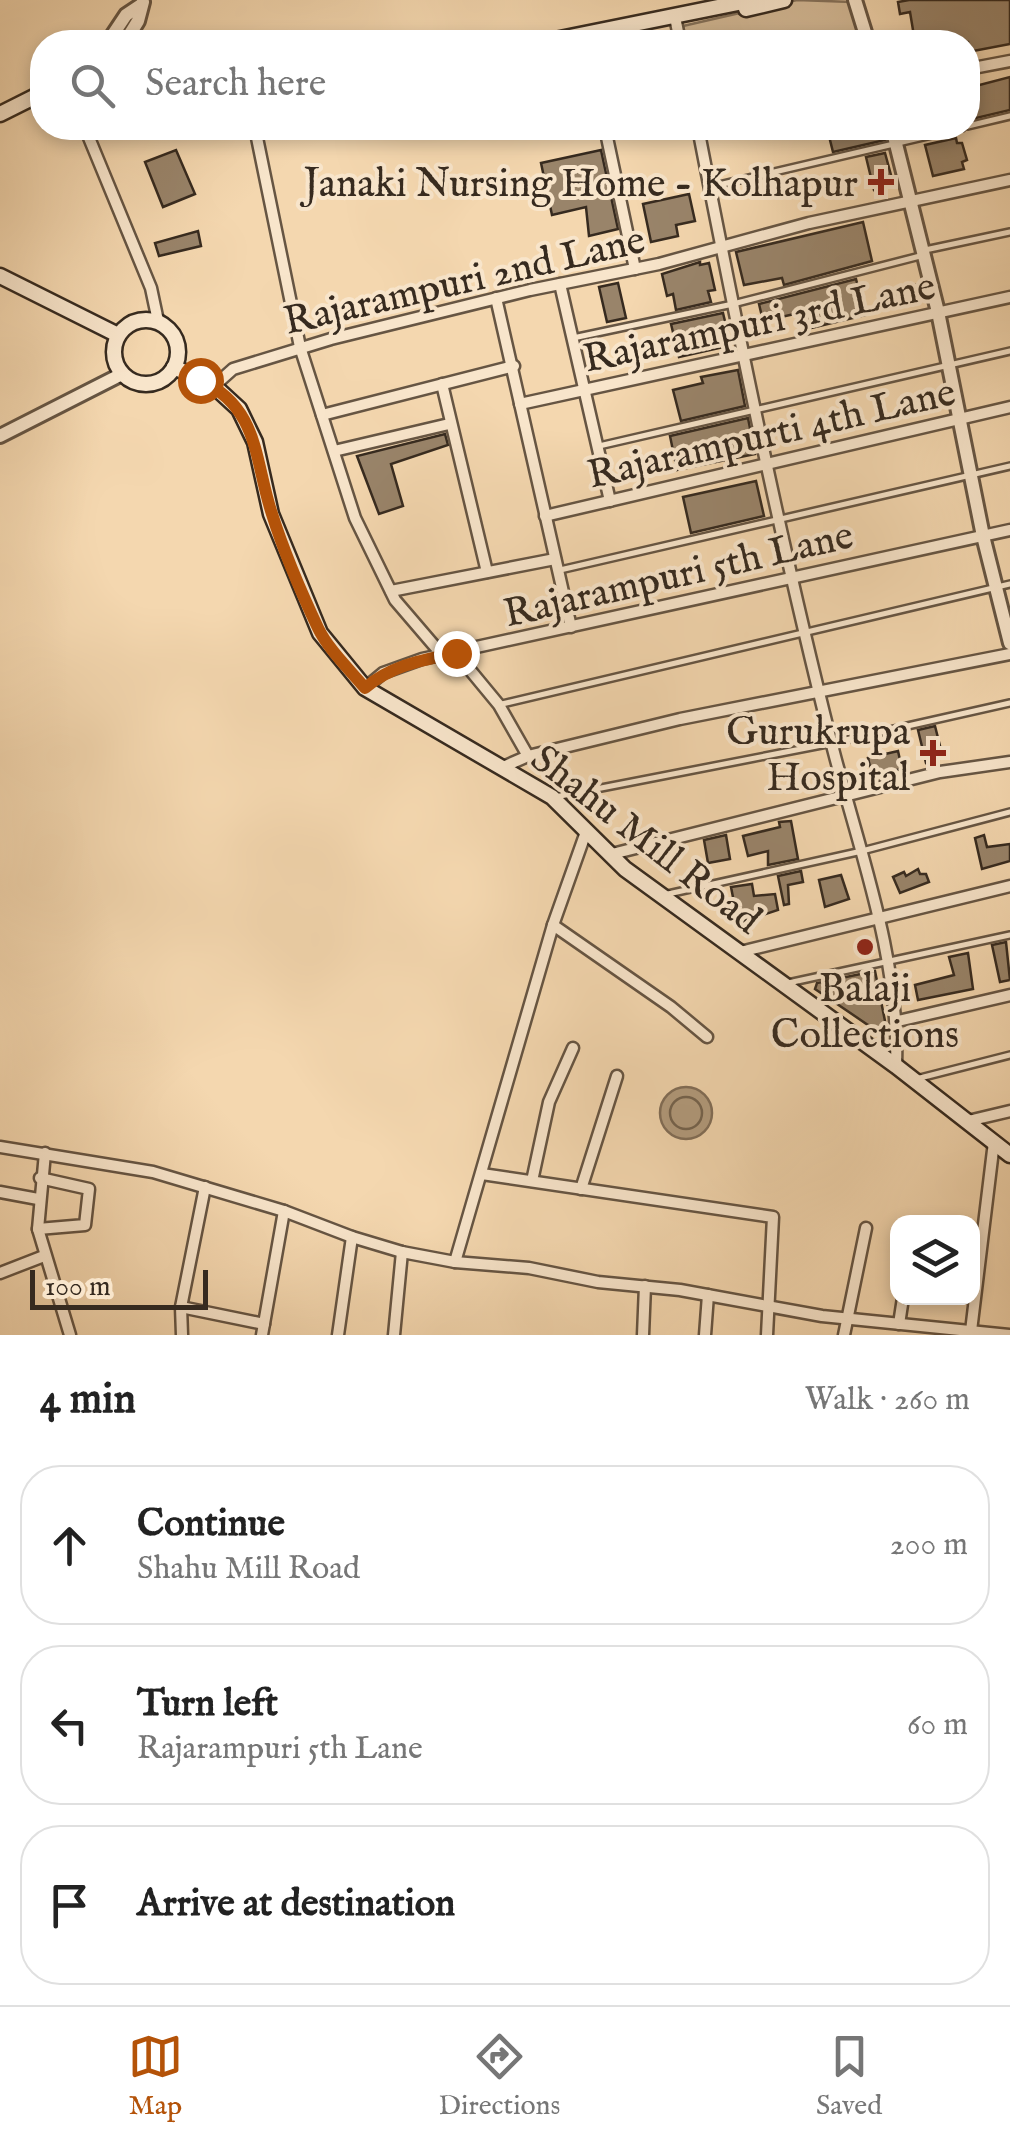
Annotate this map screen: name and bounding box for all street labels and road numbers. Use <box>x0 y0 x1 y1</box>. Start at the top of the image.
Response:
street label: Rajarampuri 2nd Lane <box>279 216 650 349</box>
street label: Rajarampuri 3rd Lane <box>579 262 940 387</box>
street label: Rajarampurti 4th Lane <box>583 368 961 503</box>
street label: Rajarampuri 5th Lane <box>499 511 859 641</box>
street label: Shahu Mill Road <box>519 735 771 947</box>

